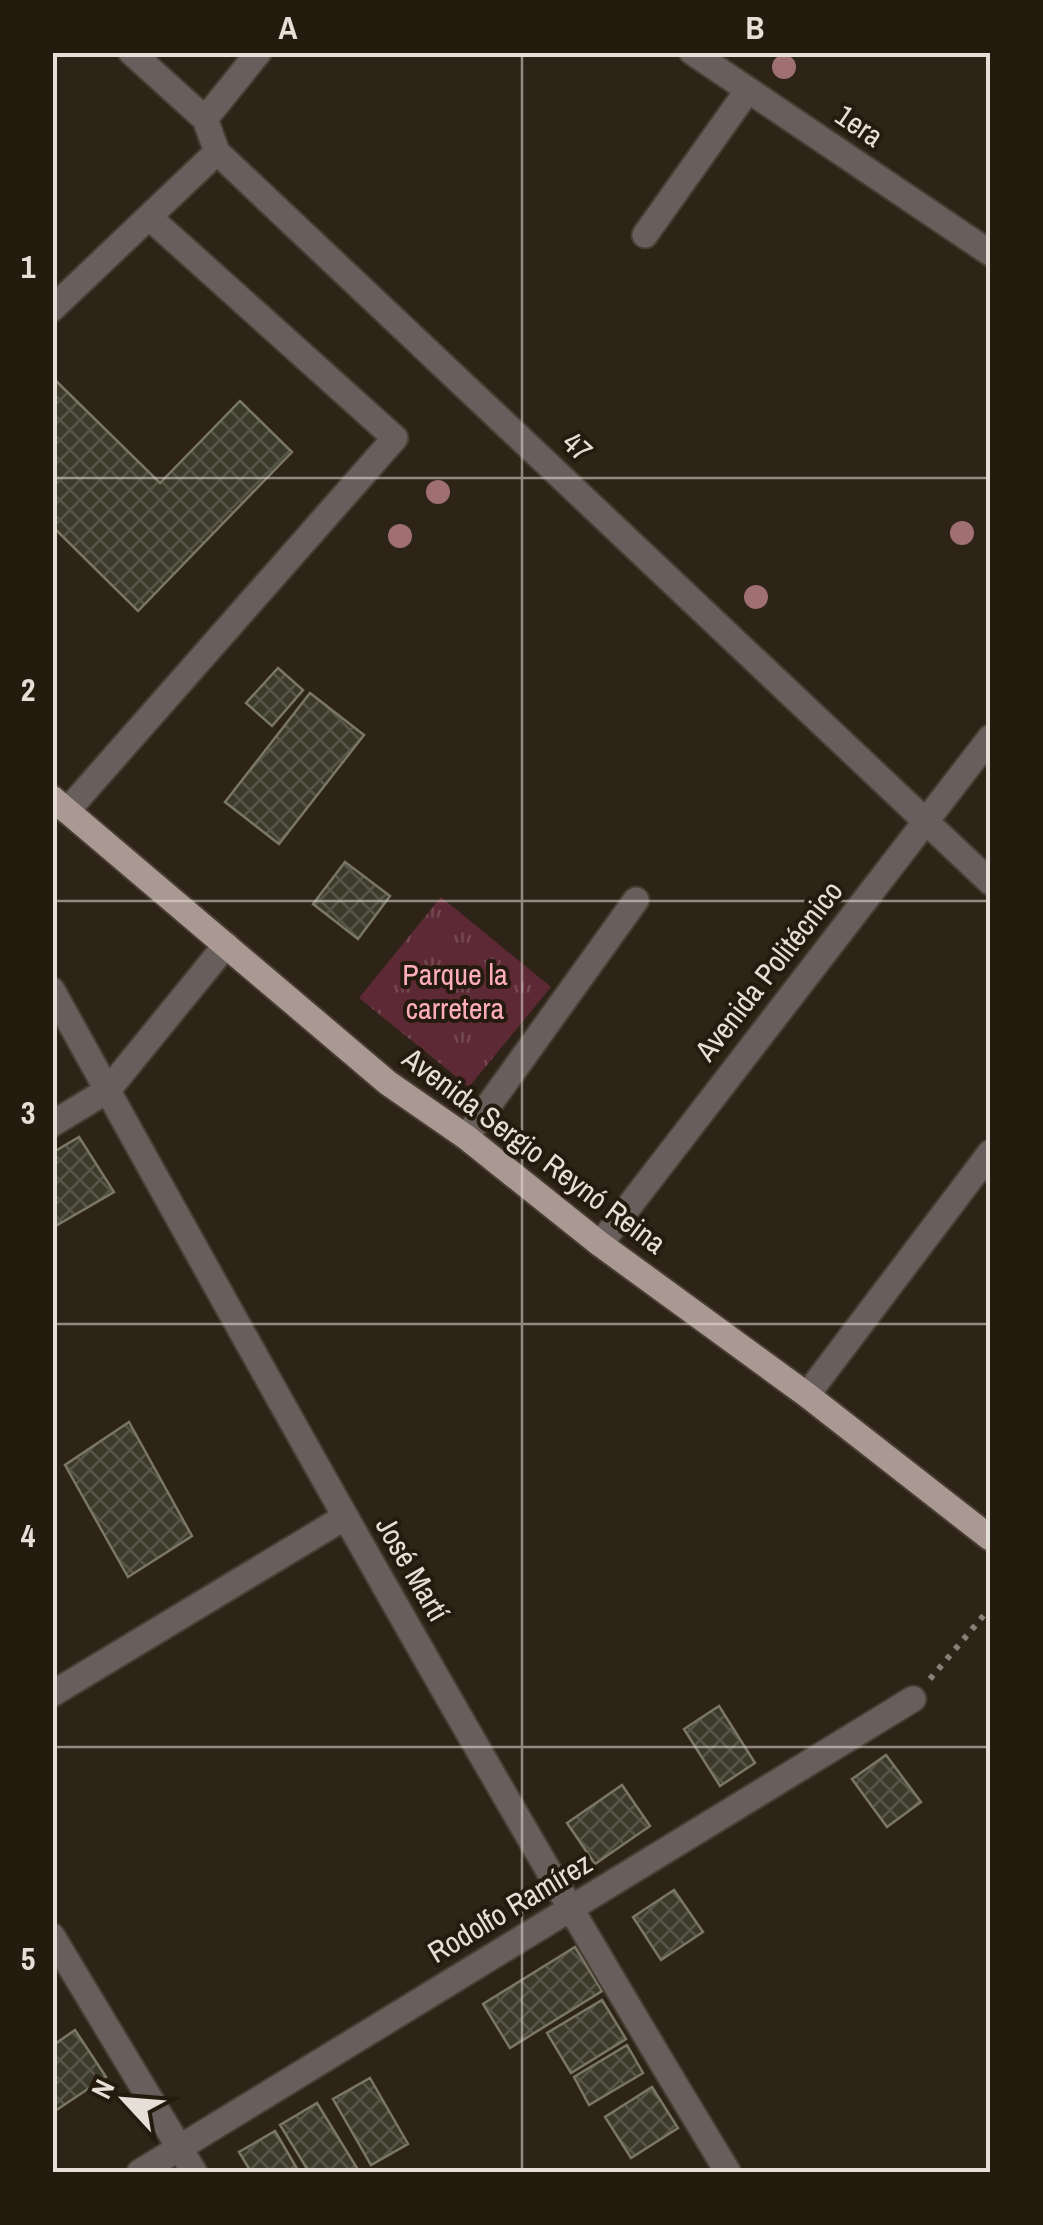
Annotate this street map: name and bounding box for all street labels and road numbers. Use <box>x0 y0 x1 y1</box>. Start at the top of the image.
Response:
street label: 1era <box>828 95 891 156</box>
street label: 47 <box>554 422 601 470</box>
street label: Avenida Politécnico <box>685 872 851 1070</box>
street label: Avenida Sergio Reynó Reina <box>394 1037 675 1263</box>
street label: José Martí <box>367 1509 459 1628</box>
street label: Rodolfo Ramírez <box>420 1842 599 1972</box>

